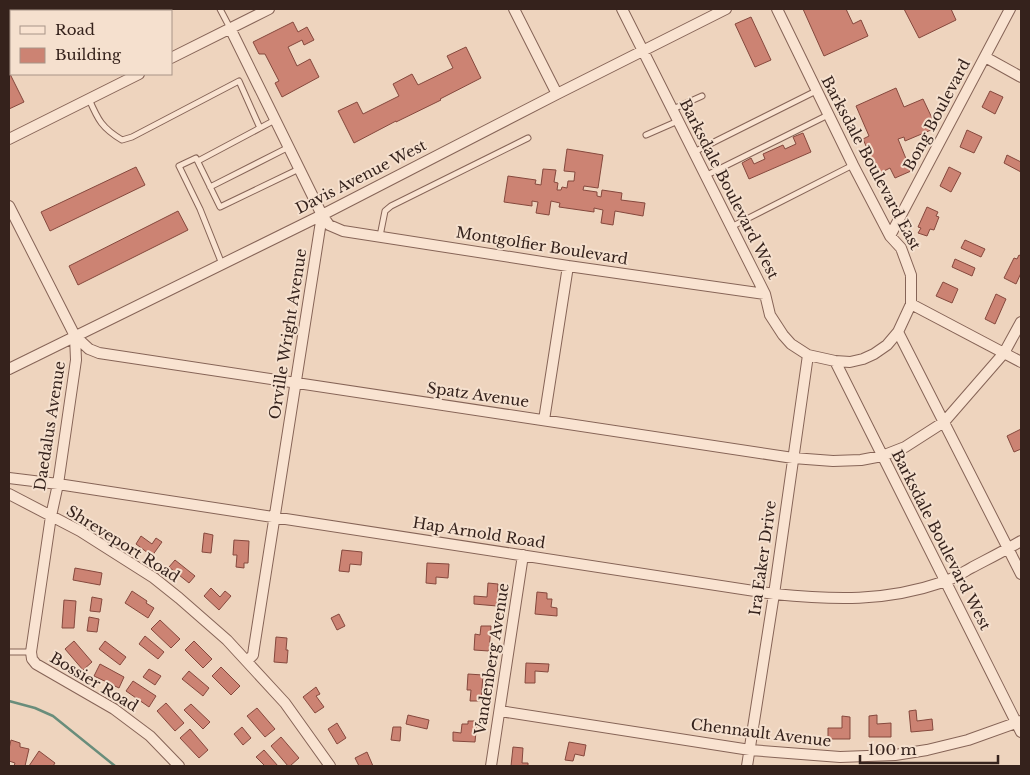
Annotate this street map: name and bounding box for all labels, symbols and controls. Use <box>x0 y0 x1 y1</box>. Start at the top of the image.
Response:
legend <box>10 10 172 75</box>
text: Road <box>55 20 95 39</box>
text: Building <box>55 45 122 64</box>
street label: Bong Boulevard <box>899 56 974 174</box>
street label: Barksdale Boulevard East <box>817 73 926 253</box>
street label: Barksdale Boulevard West <box>676 96 783 282</box>
street label: Davis Avenue West <box>292 135 430 218</box>
street label: Montgolfier Boulevard <box>455 223 629 268</box>
street label: Orville Wright Avenue <box>265 247 310 421</box>
street label: Daedalus Avenue <box>30 360 69 492</box>
street label: Spatz Avenue <box>426 378 530 411</box>
street label: Barksdale Boulevard West <box>888 447 995 633</box>
street label: Ira Eaker Drive <box>745 499 780 617</box>
street label: Shreveport Road <box>63 501 183 586</box>
street label: Hap Arnold Road <box>411 513 547 552</box>
street label: Vandenberg Avenue <box>470 582 513 737</box>
street label: Bossier Road <box>47 648 142 715</box>
street label: Chennault Avenue <box>690 714 832 751</box>
scale bar <box>860 732 998 764</box>
text: 100 m <box>868 740 917 759</box>

